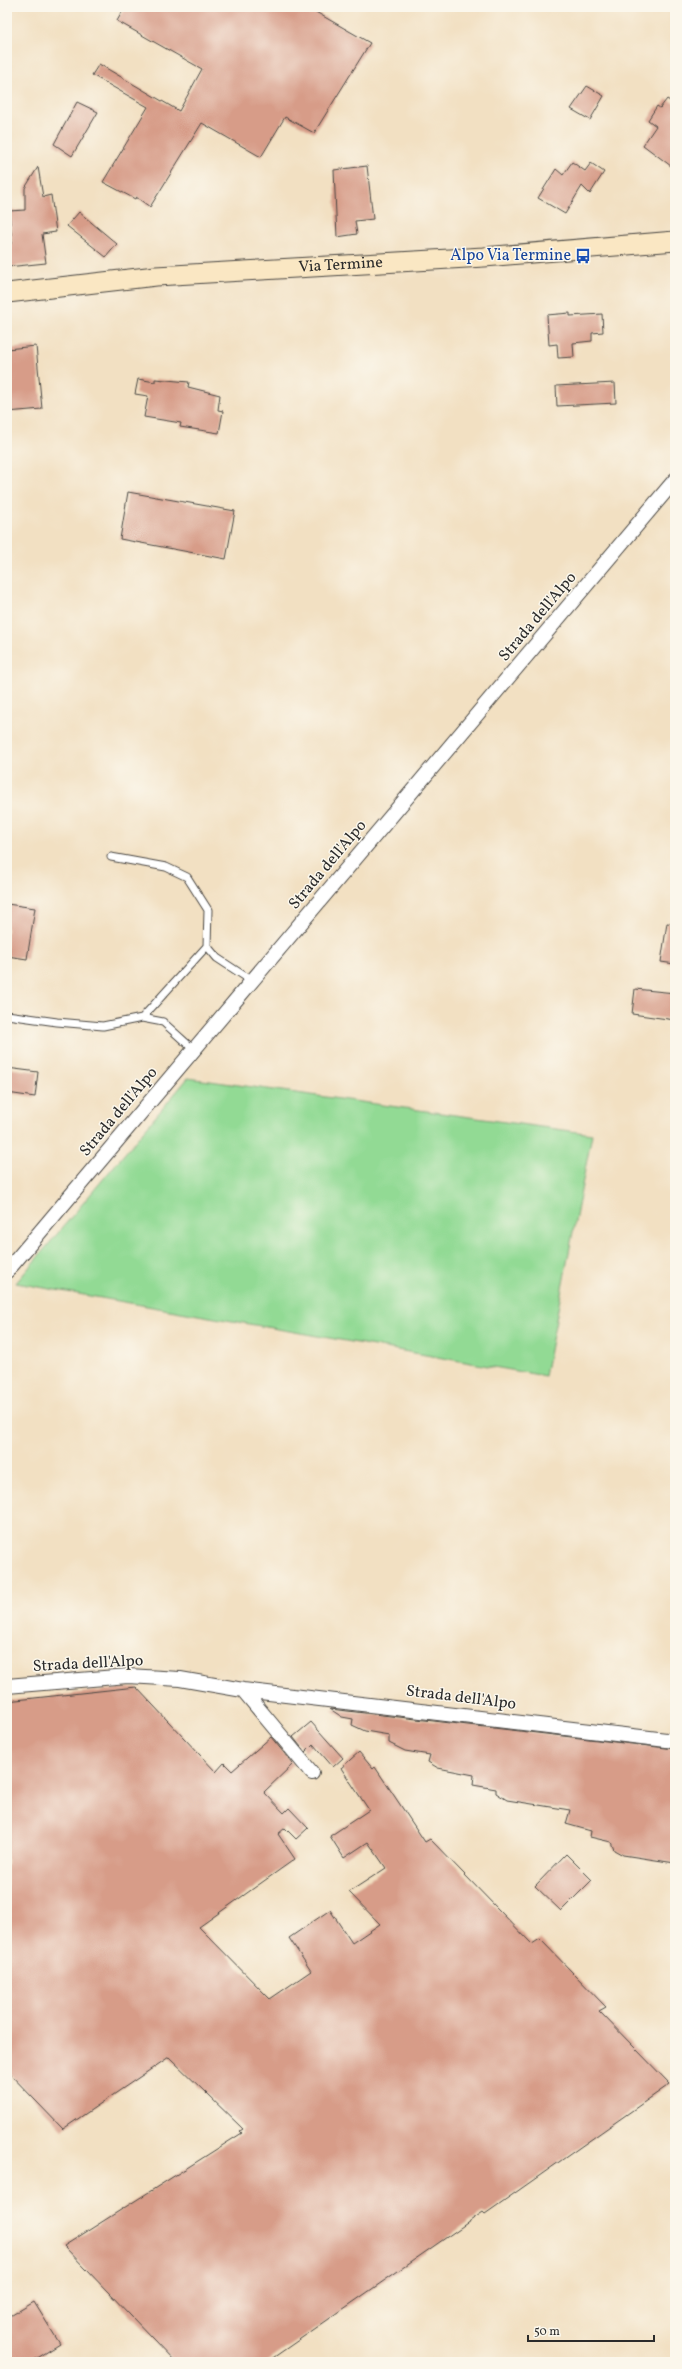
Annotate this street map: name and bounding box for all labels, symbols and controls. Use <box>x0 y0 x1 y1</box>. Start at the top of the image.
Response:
place label: Alpo Via Termine <box>450 245 571 267</box>
bus stop icon: Alpo Via Termine <box>574 247 592 265</box>
street label: Via Termine <box>298 252 384 279</box>
street label: Strada dell'Alpo <box>494 567 582 667</box>
street label: Strada dell'Alpo <box>284 815 372 915</box>
street label: Strada dell'Alpo <box>75 1062 163 1162</box>
street label: Strada dell'Alpo <box>32 1650 144 1678</box>
street label: Strada dell'Alpo <box>405 1680 517 1716</box>
scale bar <box>528 2317 654 2343</box>
text: 50 m <box>534 2324 560 2340</box>

